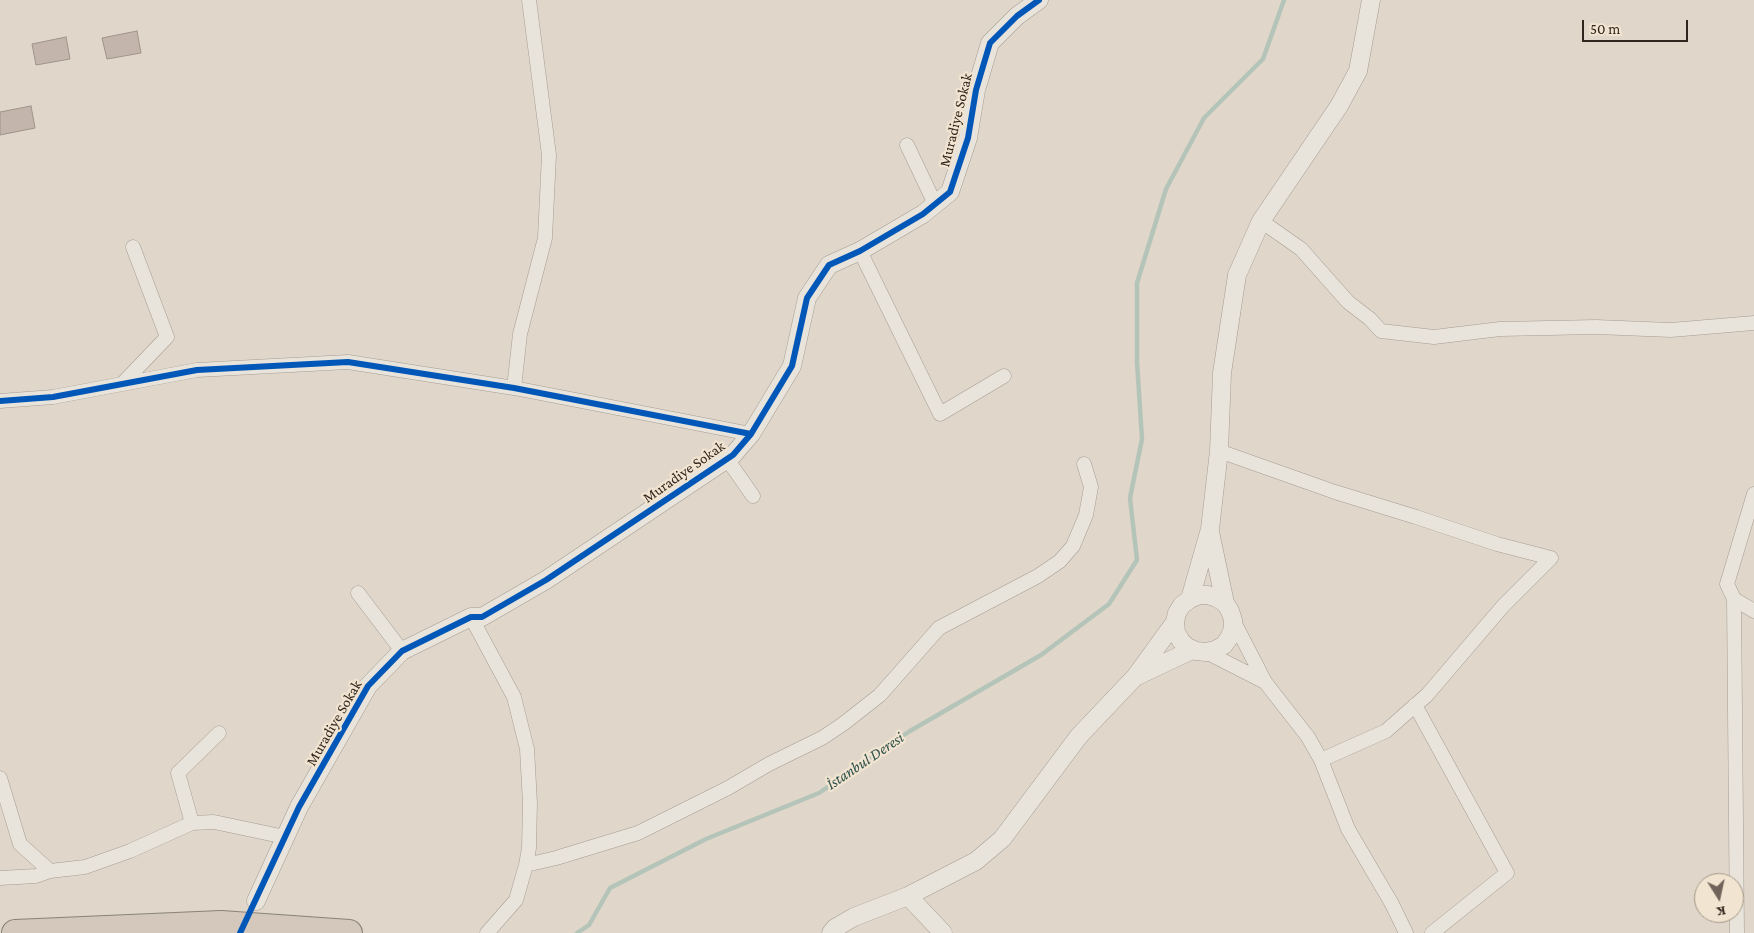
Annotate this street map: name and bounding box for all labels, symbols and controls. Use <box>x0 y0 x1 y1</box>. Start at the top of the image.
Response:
scale bar <box>1584 10 1690 42</box>
text: 50 m <box>1590 21 1620 37</box>
street label: Muradiye Sokak <box>936 71 976 169</box>
street label: Muradiye Sokak <box>639 437 729 507</box>
street label: Muradiye Sokak <box>302 677 366 769</box>
water label: İstanbul Deresi <box>823 728 907 794</box>
north arrow <box>1694 873 1744 923</box>
text: K <box>1716 903 1727 920</box>

